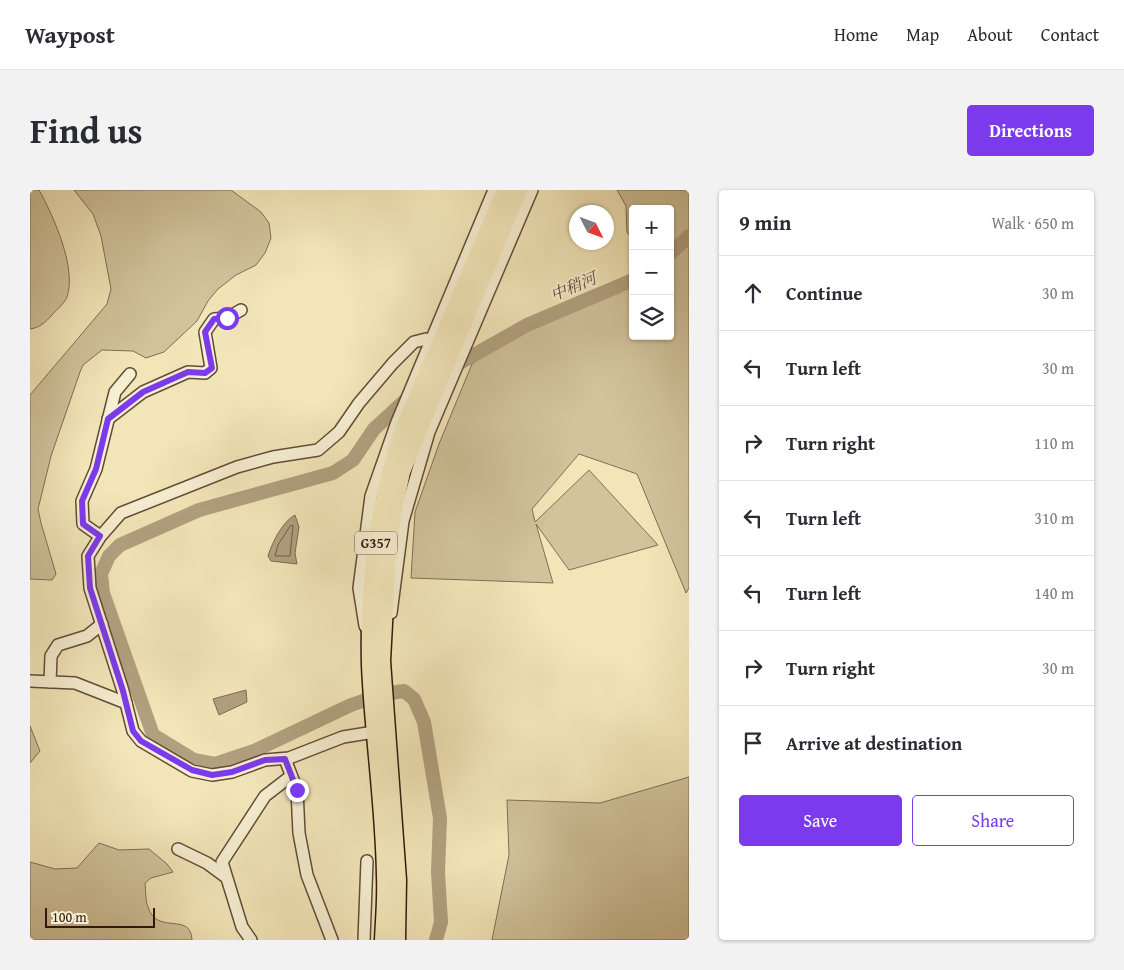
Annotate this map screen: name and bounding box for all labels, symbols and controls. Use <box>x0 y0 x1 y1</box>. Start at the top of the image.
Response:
text: Waypost <box>25 17 115 52</box>
text: Home <box>834 21 878 48</box>
text: Map <box>906 21 939 48</box>
text: About <box>967 21 1013 48</box>
text: Contact <box>1041 21 1099 48</box>
text: Find us <box>30 105 143 156</box>
button: Directions <box>967 105 1094 156</box>
north arrow <box>569 205 614 250</box>
map controls <box>629 205 674 340</box>
button: + <box>629 205 674 250</box>
text: 9 min <box>739 207 791 238</box>
text: Walk · 650 m <box>991 211 1074 235</box>
button: − <box>629 250 674 295</box>
water label: 中稍河 <box>546 264 603 306</box>
icon: ahead <box>739 279 767 307</box>
text: Continue <box>786 279 863 307</box>
text: 30 m <box>1042 281 1074 305</box>
button: layers <box>629 295 674 340</box>
route start <box>216 307 239 330</box>
icon: left <box>739 354 767 382</box>
text: Turn left <box>786 354 861 382</box>
text: 30 m <box>1042 356 1074 380</box>
icon: right <box>739 429 767 457</box>
text: Turn right <box>786 429 875 457</box>
text: 110 m <box>1034 431 1074 455</box>
icon: left <box>739 504 767 532</box>
text: Turn left <box>786 504 861 532</box>
text: 310 m <box>1034 506 1074 530</box>
road number: G357 <box>355 532 397 554</box>
icon: left <box>739 579 767 607</box>
text: Turn left <box>786 579 861 607</box>
text: 140 m <box>1034 581 1074 605</box>
icon: right <box>739 654 767 682</box>
text: Turn right <box>786 654 875 682</box>
text: 30 m <box>1042 656 1074 680</box>
icon: arrive <box>739 729 767 757</box>
text: Arrive at destination <box>786 729 962 757</box>
route end <box>286 779 309 802</box>
button: Save <box>739 795 902 846</box>
button: Share <box>912 795 1074 846</box>
scale bar <box>45 905 155 928</box>
text: 100 m <box>52 907 87 927</box>

